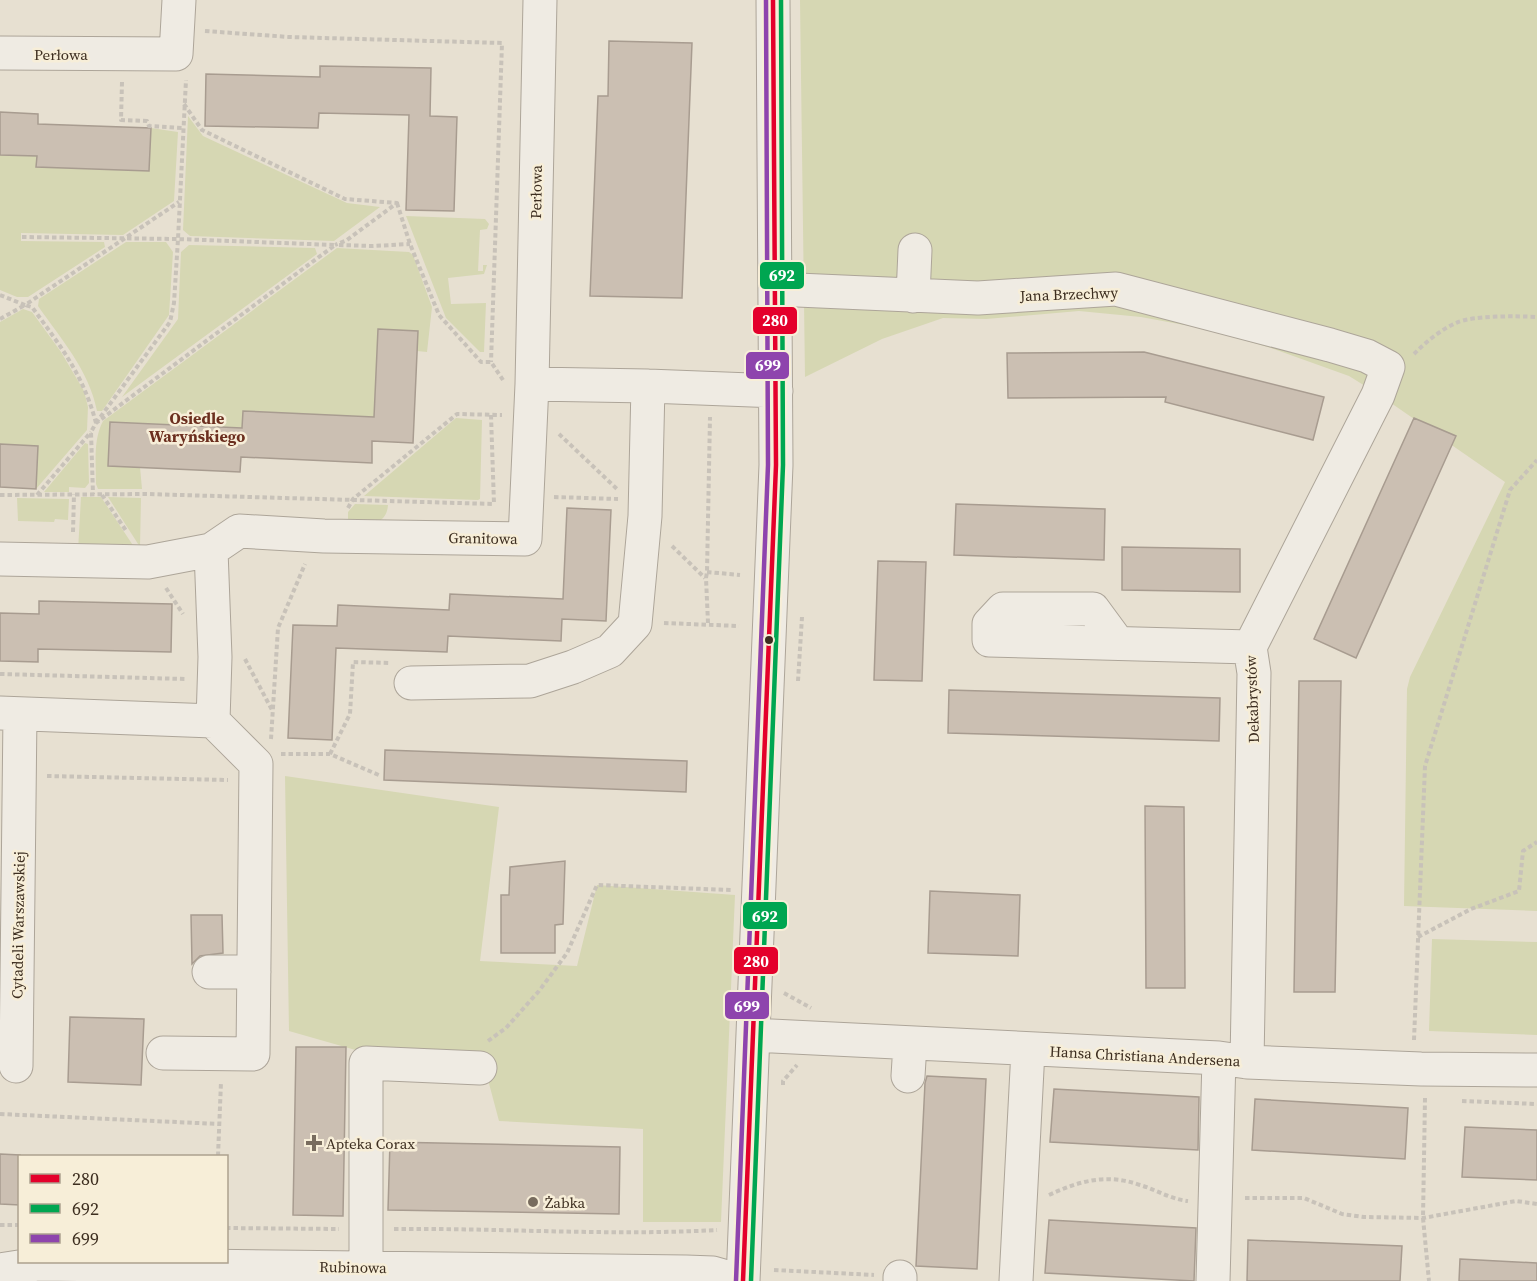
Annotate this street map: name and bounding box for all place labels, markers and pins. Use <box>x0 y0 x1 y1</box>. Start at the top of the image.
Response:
unlabelled marker <box>763 634 775 646</box>
place label: Apteka Corax <box>326 1133 415 1154</box>
marker: Apteka Corax <box>307 1136 321 1150</box>
place label: Żabka <box>545 1192 586 1213</box>
marker: Żabka <box>526 1195 540 1209</box>

